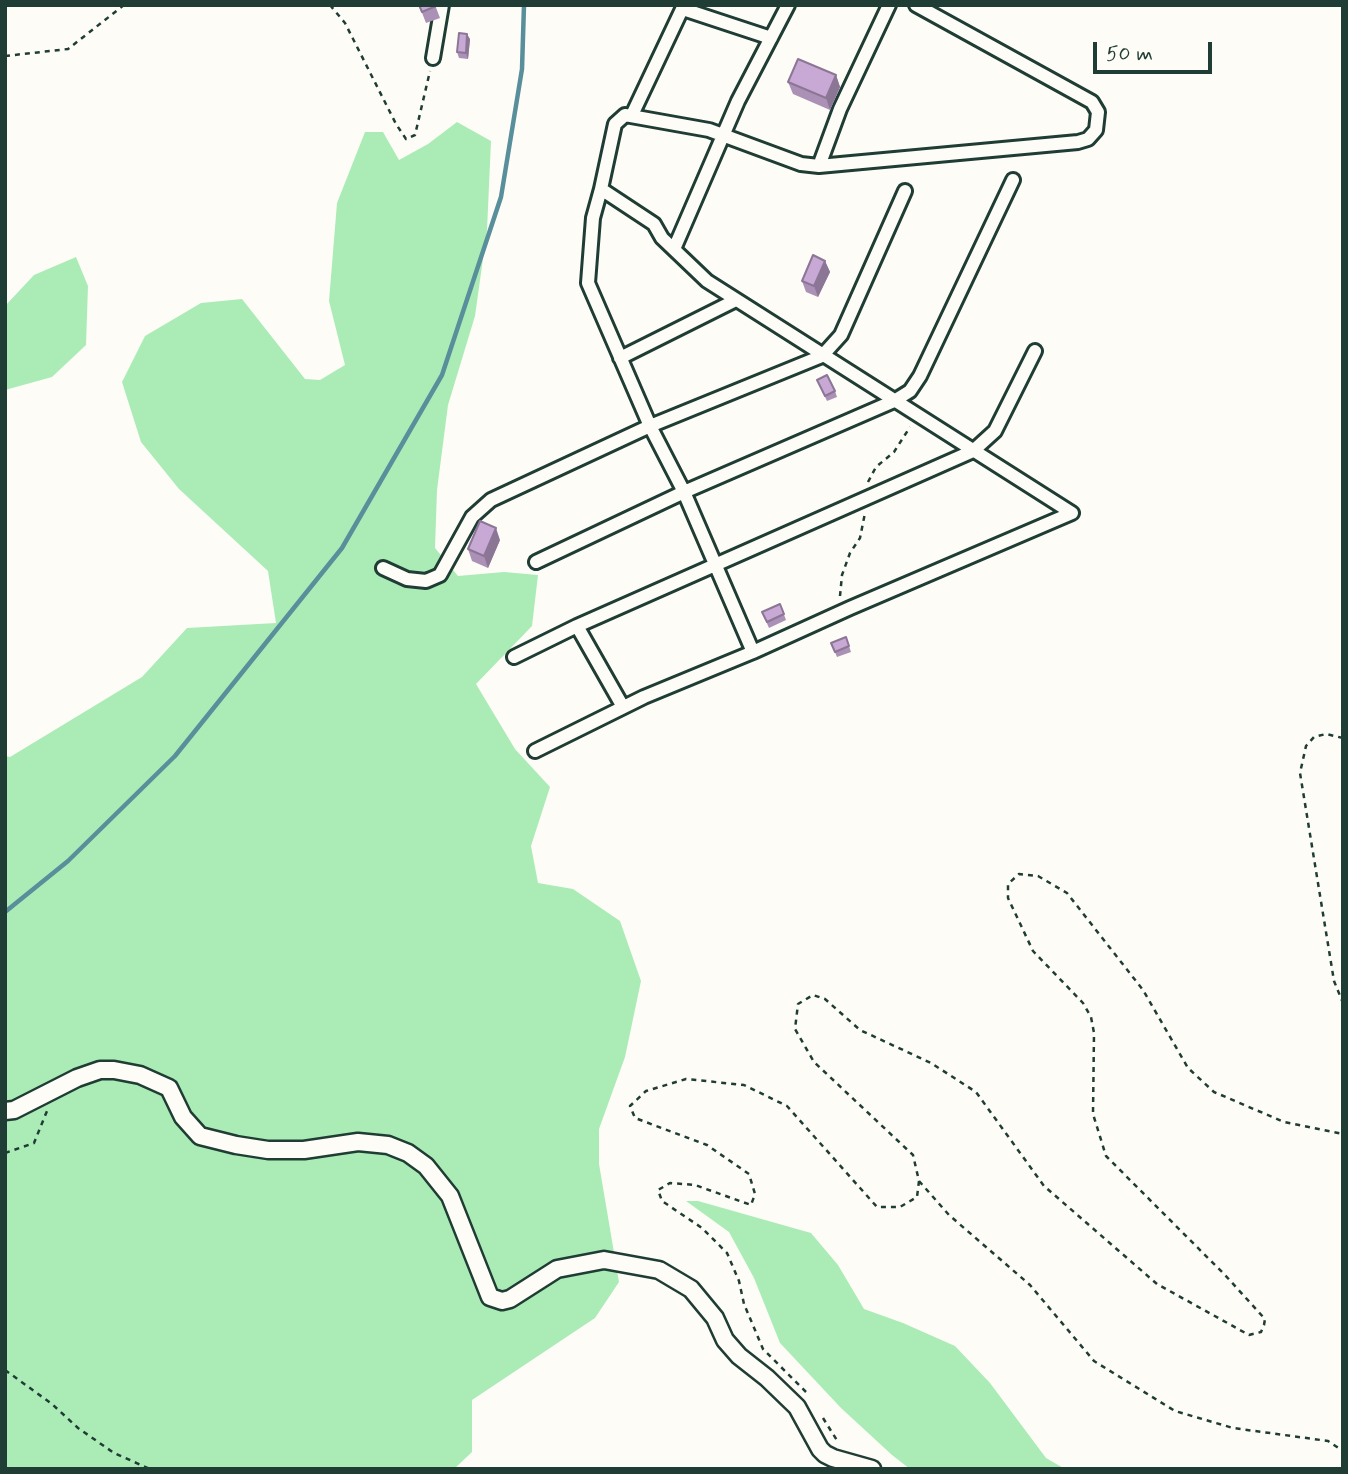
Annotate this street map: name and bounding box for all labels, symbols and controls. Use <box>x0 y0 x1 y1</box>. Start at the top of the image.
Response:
scale bar <box>1096 28 1215 72</box>
text: 50 m <box>1106 40 1153 68</box>

